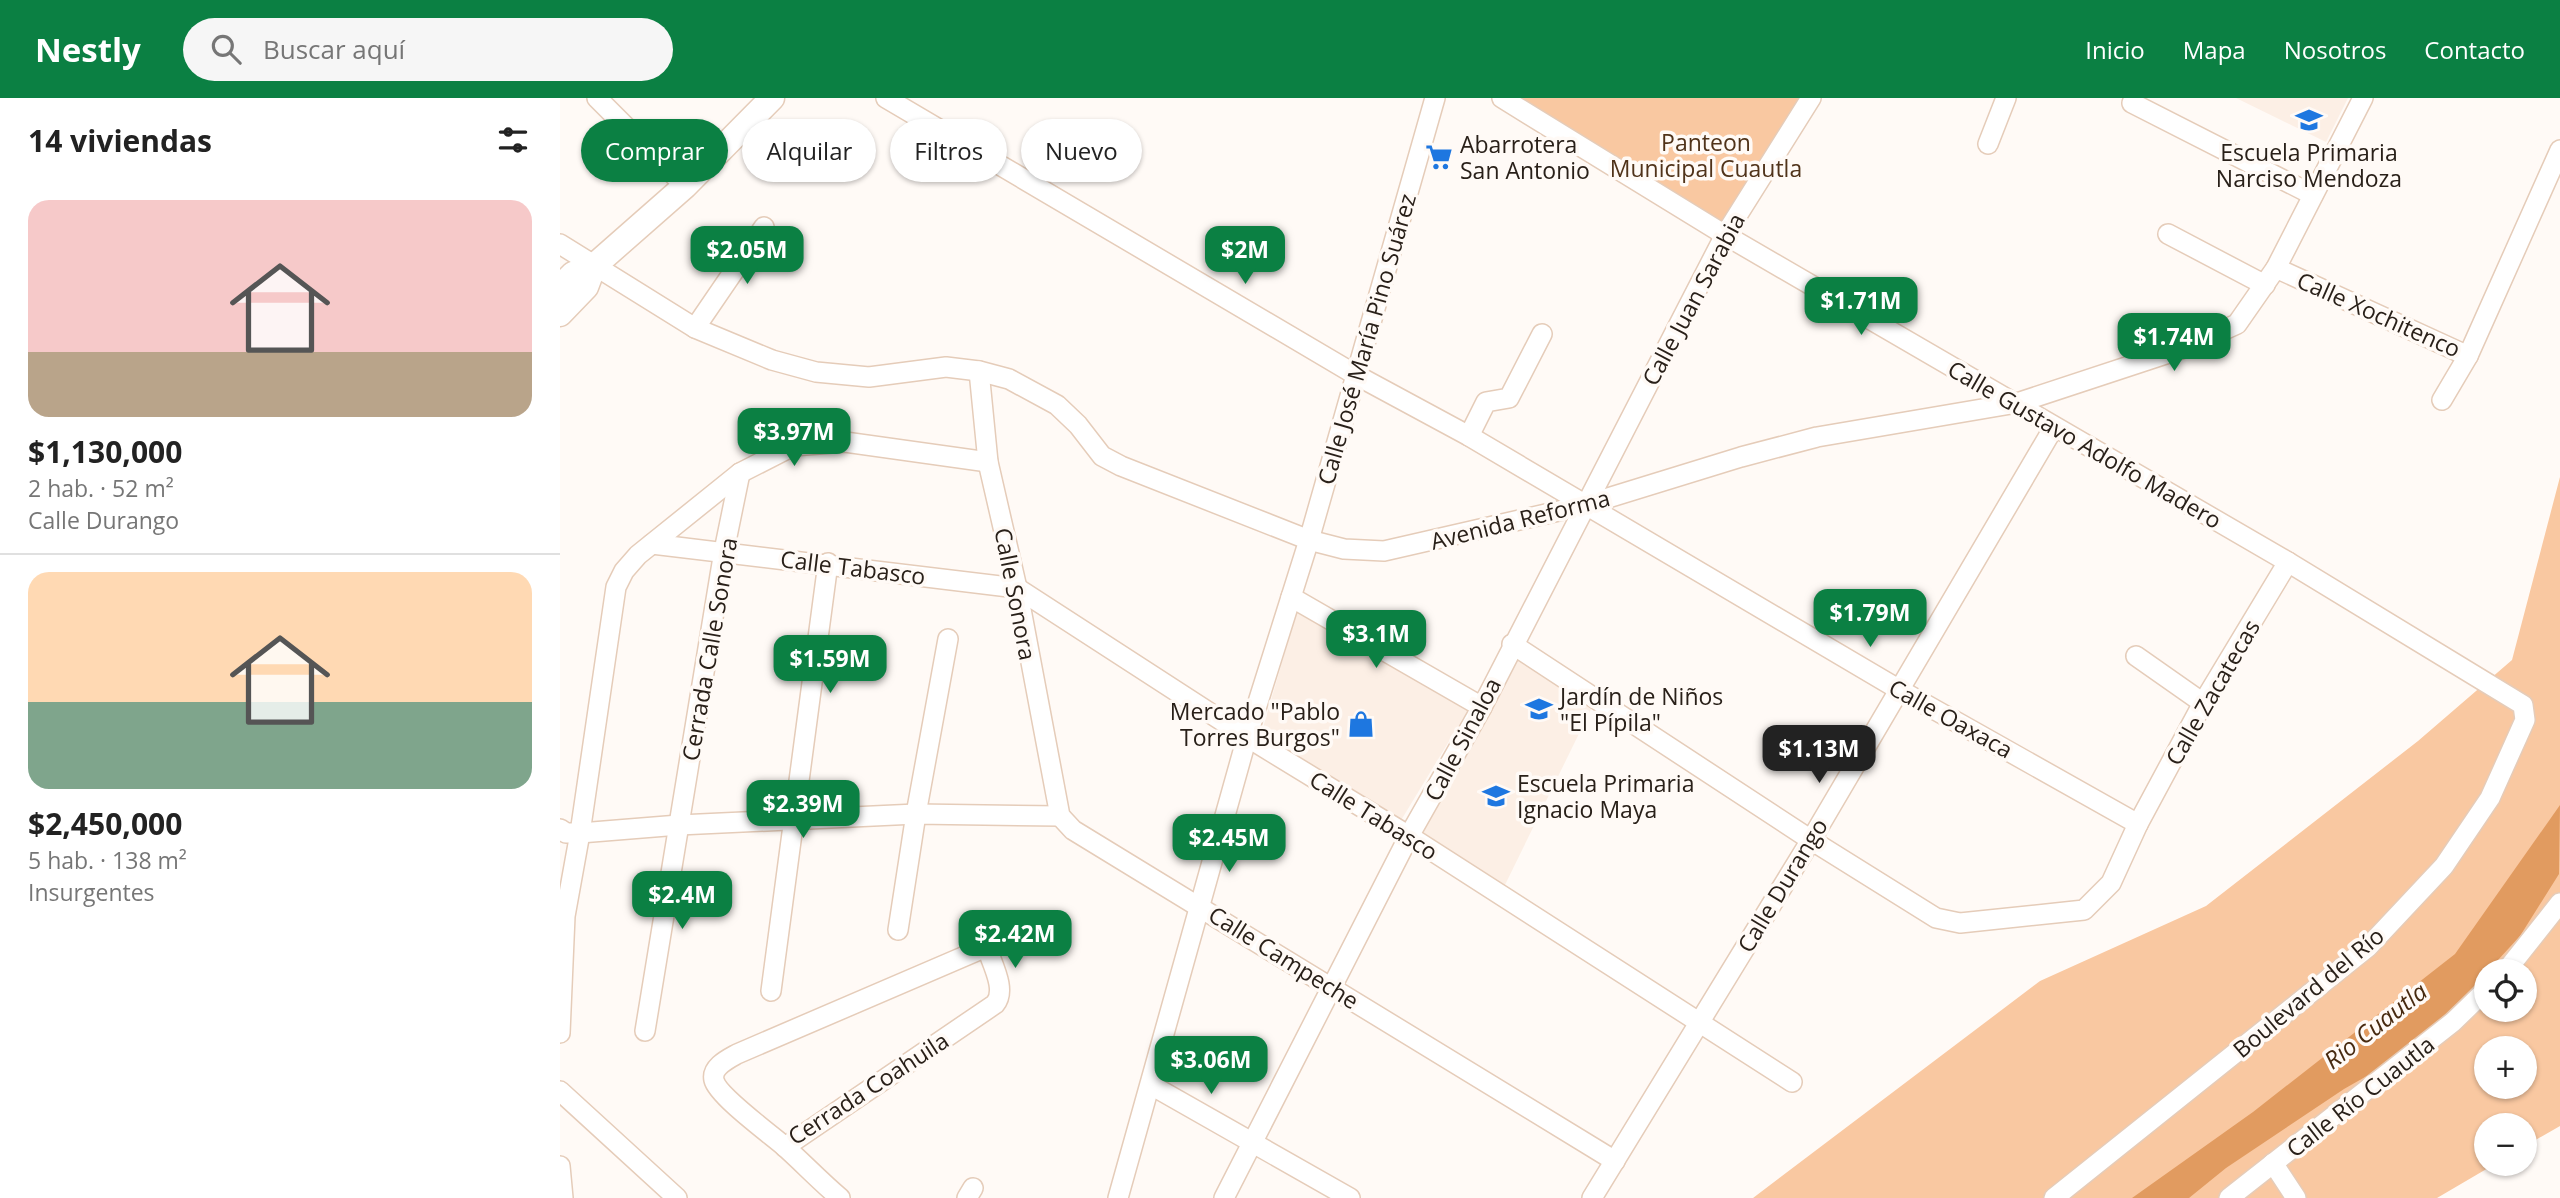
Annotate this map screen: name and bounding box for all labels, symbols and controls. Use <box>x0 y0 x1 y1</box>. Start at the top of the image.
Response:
search box <box>183 18 673 81</box>
text: Nestly <box>35 27 141 72</box>
icon: search <box>207 30 245 68</box>
text: Buscar aquí <box>263 31 405 67</box>
text: Inicio <box>2085 33 2145 66</box>
text: Mapa <box>2183 33 2246 66</box>
text: Nosotros <box>2284 33 2386 66</box>
text: Contacto <box>2424 33 2525 66</box>
school or university icon: Escuela Primaria Narciso Mendoza <box>2294 105 2324 135</box>
chip: Comprar <box>581 119 728 182</box>
chip: Alquilar <box>742 119 876 182</box>
chip: Filtros <box>890 119 1007 182</box>
chip: Nuevo <box>1021 119 1142 182</box>
text: 14 viviendas <box>28 120 212 161</box>
icon: filters <box>494 121 532 159</box>
park label: Panteon Municipal Cuautla <box>1610 126 1802 184</box>
place label: Abarrotera San Antonio <box>1460 128 1590 186</box>
place label: Escuela Primaria Narciso Mendoza <box>2216 136 2402 194</box>
supermarket icon: Abarrotera San Antonio <box>1424 142 1454 172</box>
street label: Calle José María Pino Suárez <box>1309 190 1423 488</box>
street label: Calle Juan Sarabia <box>1634 207 1752 391</box>
pin: $2.05M <box>690 226 804 286</box>
pin: $2M <box>1211 226 1279 286</box>
text: $2.05M <box>707 233 787 265</box>
text: $2M <box>1221 233 1269 265</box>
icon: home <box>217 245 343 371</box>
street label: Calle Xochitenco <box>2292 264 2466 364</box>
pin: $1.71M <box>1804 278 1918 337</box>
text: $1.71M <box>1821 284 1901 316</box>
pin: $1.74M <box>2117 314 2231 373</box>
text: $1.74M <box>2134 320 2214 352</box>
street label: Calle Gustavo Adolfo Madero <box>1942 352 2228 536</box>
pin: $3.97M <box>737 408 851 468</box>
text: $3.97M <box>754 415 834 447</box>
text: $1,130,000 <box>28 431 182 472</box>
text: 2 hab. · 52 m² <box>28 472 174 504</box>
street label: Avenida Reforma <box>1427 481 1613 557</box>
text: Calle Durango <box>28 504 179 536</box>
street label: Calle Sonora <box>987 525 1045 663</box>
street label: Cerrada Calle Sonora <box>674 535 744 763</box>
street label: Calle Tabasco <box>779 542 927 592</box>
pin: $1.79M <box>1813 589 1927 649</box>
text: $1.79M <box>1830 596 1910 628</box>
pin: $3.1M <box>1327 610 1425 670</box>
street label: Calle Zacatecas <box>2157 613 2267 771</box>
icon: home <box>217 617 343 743</box>
text: $3.1M <box>1342 617 1410 649</box>
pin: $1.59M <box>773 636 887 695</box>
text: $1.59M <box>790 642 870 674</box>
street label: Calle Oaxaca <box>1883 671 2019 765</box>
street label: Calle Sinaloa <box>1416 672 1508 806</box>
place label: Jardín de Niños "El Pípila" <box>1558 680 1723 738</box>
school or university icon: Jardín de Niños "El Pípila" <box>1524 694 1554 724</box>
place label: Mercado "Pablo Torres Burgos" <box>1170 695 1340 753</box>
shop icon: Mercado "Pablo Torres Burgos" <box>1346 709 1376 739</box>
pin: $1.13M <box>1762 726 1876 785</box>
text: $1.13M <box>1779 732 1859 764</box>
street label: Calle Tabasco <box>1304 763 1444 867</box>
place label: Escuela Primaria Ignacio Maya <box>1517 767 1694 825</box>
pin: $2.39M <box>746 780 860 840</box>
school or university icon: Escuela Primaria Ignacio Maya <box>1481 781 1511 811</box>
text: $2.39M <box>763 787 843 819</box>
text: $2,450,000 <box>28 803 182 844</box>
street label: Calle Durango <box>1729 812 1835 958</box>
pin: $2.45M <box>1172 814 1286 874</box>
text: $2.45M <box>1189 821 1269 853</box>
text: 5 hab. · 138 m² <box>28 844 187 876</box>
pin: $2.4M <box>633 872 731 931</box>
text: Insurgentes <box>28 876 155 908</box>
text: $2.4M <box>648 878 716 910</box>
street label: Calle Campeche <box>1203 898 1365 1016</box>
pin: $2.42M <box>958 910 1072 970</box>
text: $2.42M <box>975 917 1055 949</box>
street label: Boulevard del Río <box>2226 919 2390 1065</box>
map controls <box>2474 959 2537 1176</box>
button: locate <box>2474 959 2537 1022</box>
water label: Rio Cuautla <box>2317 974 2434 1076</box>
street label: Cerrada Coahuila <box>781 1024 955 1152</box>
street label: Calle Río Cuautla <box>2279 1028 2441 1164</box>
button: + <box>2474 1036 2537 1099</box>
pin: $3.06M <box>1154 1037 1268 1096</box>
text: $3.06M <box>1171 1043 1251 1075</box>
button: − <box>2474 1113 2537 1176</box>

